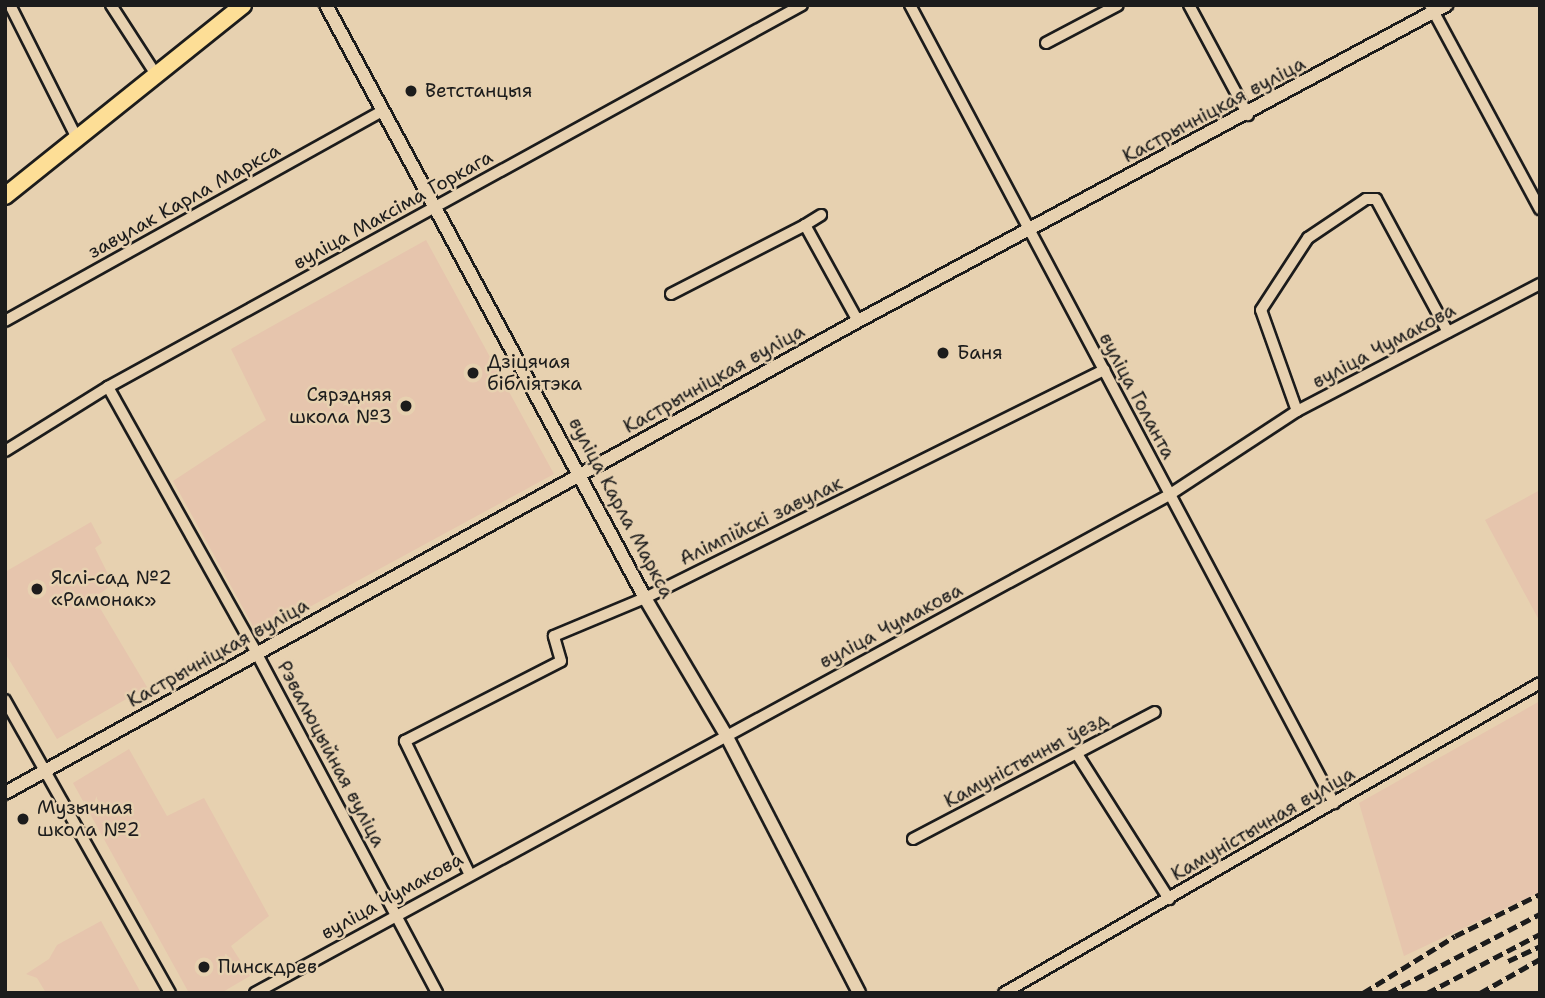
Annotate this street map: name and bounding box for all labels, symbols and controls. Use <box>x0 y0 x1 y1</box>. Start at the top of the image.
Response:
street label: Кастрычніцкая вуліца <box>1119 52 1309 168</box>
place label: Ветстанцыя <box>425 80 532 102</box>
marker: Ветстанцыя <box>403 83 419 99</box>
street label: завулак Карла Маркса <box>84 139 284 263</box>
street label: вуліца Максіма Горкага <box>289 146 497 274</box>
street label: вуліца Чумакова <box>1309 299 1459 393</box>
street label: Кастрычніцкая вуліца <box>619 320 809 438</box>
street label: вуліца Голанта <box>1094 329 1180 463</box>
place label: Баня <box>957 342 1003 364</box>
marker: Баня <box>935 345 951 361</box>
place label: Дзіцячая бібліятэка <box>487 351 582 395</box>
marker: Дзіцячая бібліятэка <box>465 365 481 381</box>
place label: Сярэдняя школа №3 <box>289 384 392 428</box>
marker: Сярэдняя школа №3 <box>398 398 414 414</box>
street label: вуліца Карла Маркса <box>564 414 678 602</box>
street label: Алімпійскі завулак <box>676 472 846 570</box>
place label: Яслі-сад №2 «Рамонак» <box>51 567 172 611</box>
street label: вуліца Чумакова <box>816 579 966 673</box>
marker: Яслі-сад №2 «Рамонак» <box>29 581 45 597</box>
street label: Кастрычніцкая вуліца <box>123 594 313 712</box>
street label: Рэвалюцыйная вуліца <box>272 657 390 851</box>
street label: Камуністычны ўезд <box>940 707 1112 813</box>
street label: Камуністычная вуліца <box>1167 762 1359 886</box>
place label: Музычная школа №2 <box>37 797 140 841</box>
marker: Музычная школа №2 <box>15 811 31 827</box>
street label: вуліца Чумакова <box>317 848 467 944</box>
place label: Пинскдрев <box>218 956 317 978</box>
marker: Пинскдрев <box>196 959 212 975</box>

